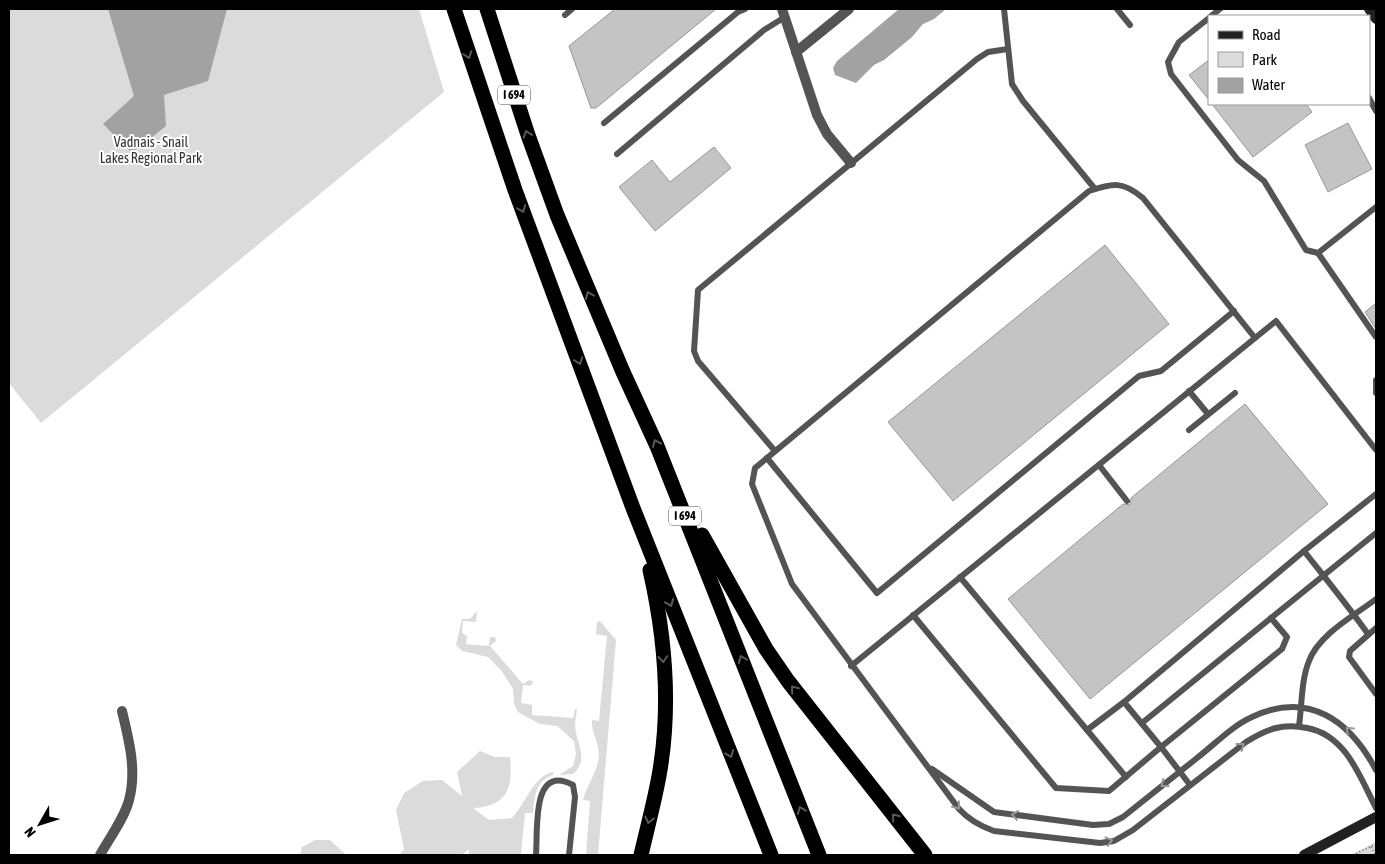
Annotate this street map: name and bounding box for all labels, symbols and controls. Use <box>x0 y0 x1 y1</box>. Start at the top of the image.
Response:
legend <box>1208 15 1370 105</box>
text: Road <box>1252 26 1281 43</box>
one-way arrow <box>463 51 473 59</box>
text: Park <box>1252 51 1277 68</box>
text: Water <box>1252 76 1285 93</box>
road number: I 694 <box>498 86 530 104</box>
one-way arrow <box>523 131 533 139</box>
park label: Vadnais - Snail Lakes Regional Park <box>100 134 202 166</box>
one-way arrow <box>516 204 526 212</box>
one-way arrow <box>585 291 596 300</box>
one-way arrow <box>573 356 583 365</box>
one-way arrow <box>651 439 662 448</box>
road number: I 694 <box>669 506 701 526</box>
one-way arrow <box>665 598 675 606</box>
one-way arrow <box>657 655 668 663</box>
one-way arrow <box>737 655 748 664</box>
one-way arrow <box>792 686 800 695</box>
one-way arrow <box>1345 727 1354 736</box>
one-way arrow <box>1235 744 1244 752</box>
one-way arrow <box>725 749 735 757</box>
one-way arrow <box>1161 779 1170 787</box>
north arrow <box>15 799 65 849</box>
one-way arrow <box>951 800 960 810</box>
one-way arrow <box>797 806 808 815</box>
one-way arrow <box>1011 810 1019 821</box>
one-way arrow <box>891 813 900 822</box>
one-way arrow <box>644 816 655 824</box>
text: N <box>21 824 39 840</box>
one-way arrow <box>1105 836 1114 847</box>

